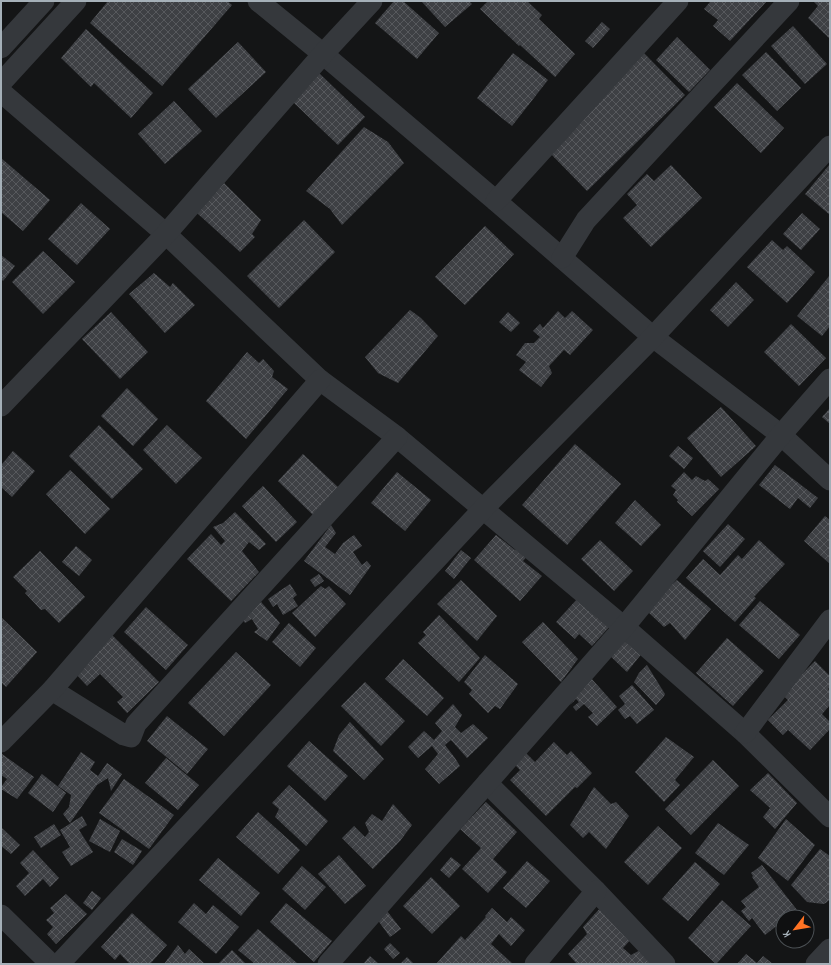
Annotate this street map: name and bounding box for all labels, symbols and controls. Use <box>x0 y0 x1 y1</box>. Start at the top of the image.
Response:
north arrow <box>775 909 815 949</box>
text: K <box>780 928 794 940</box>

